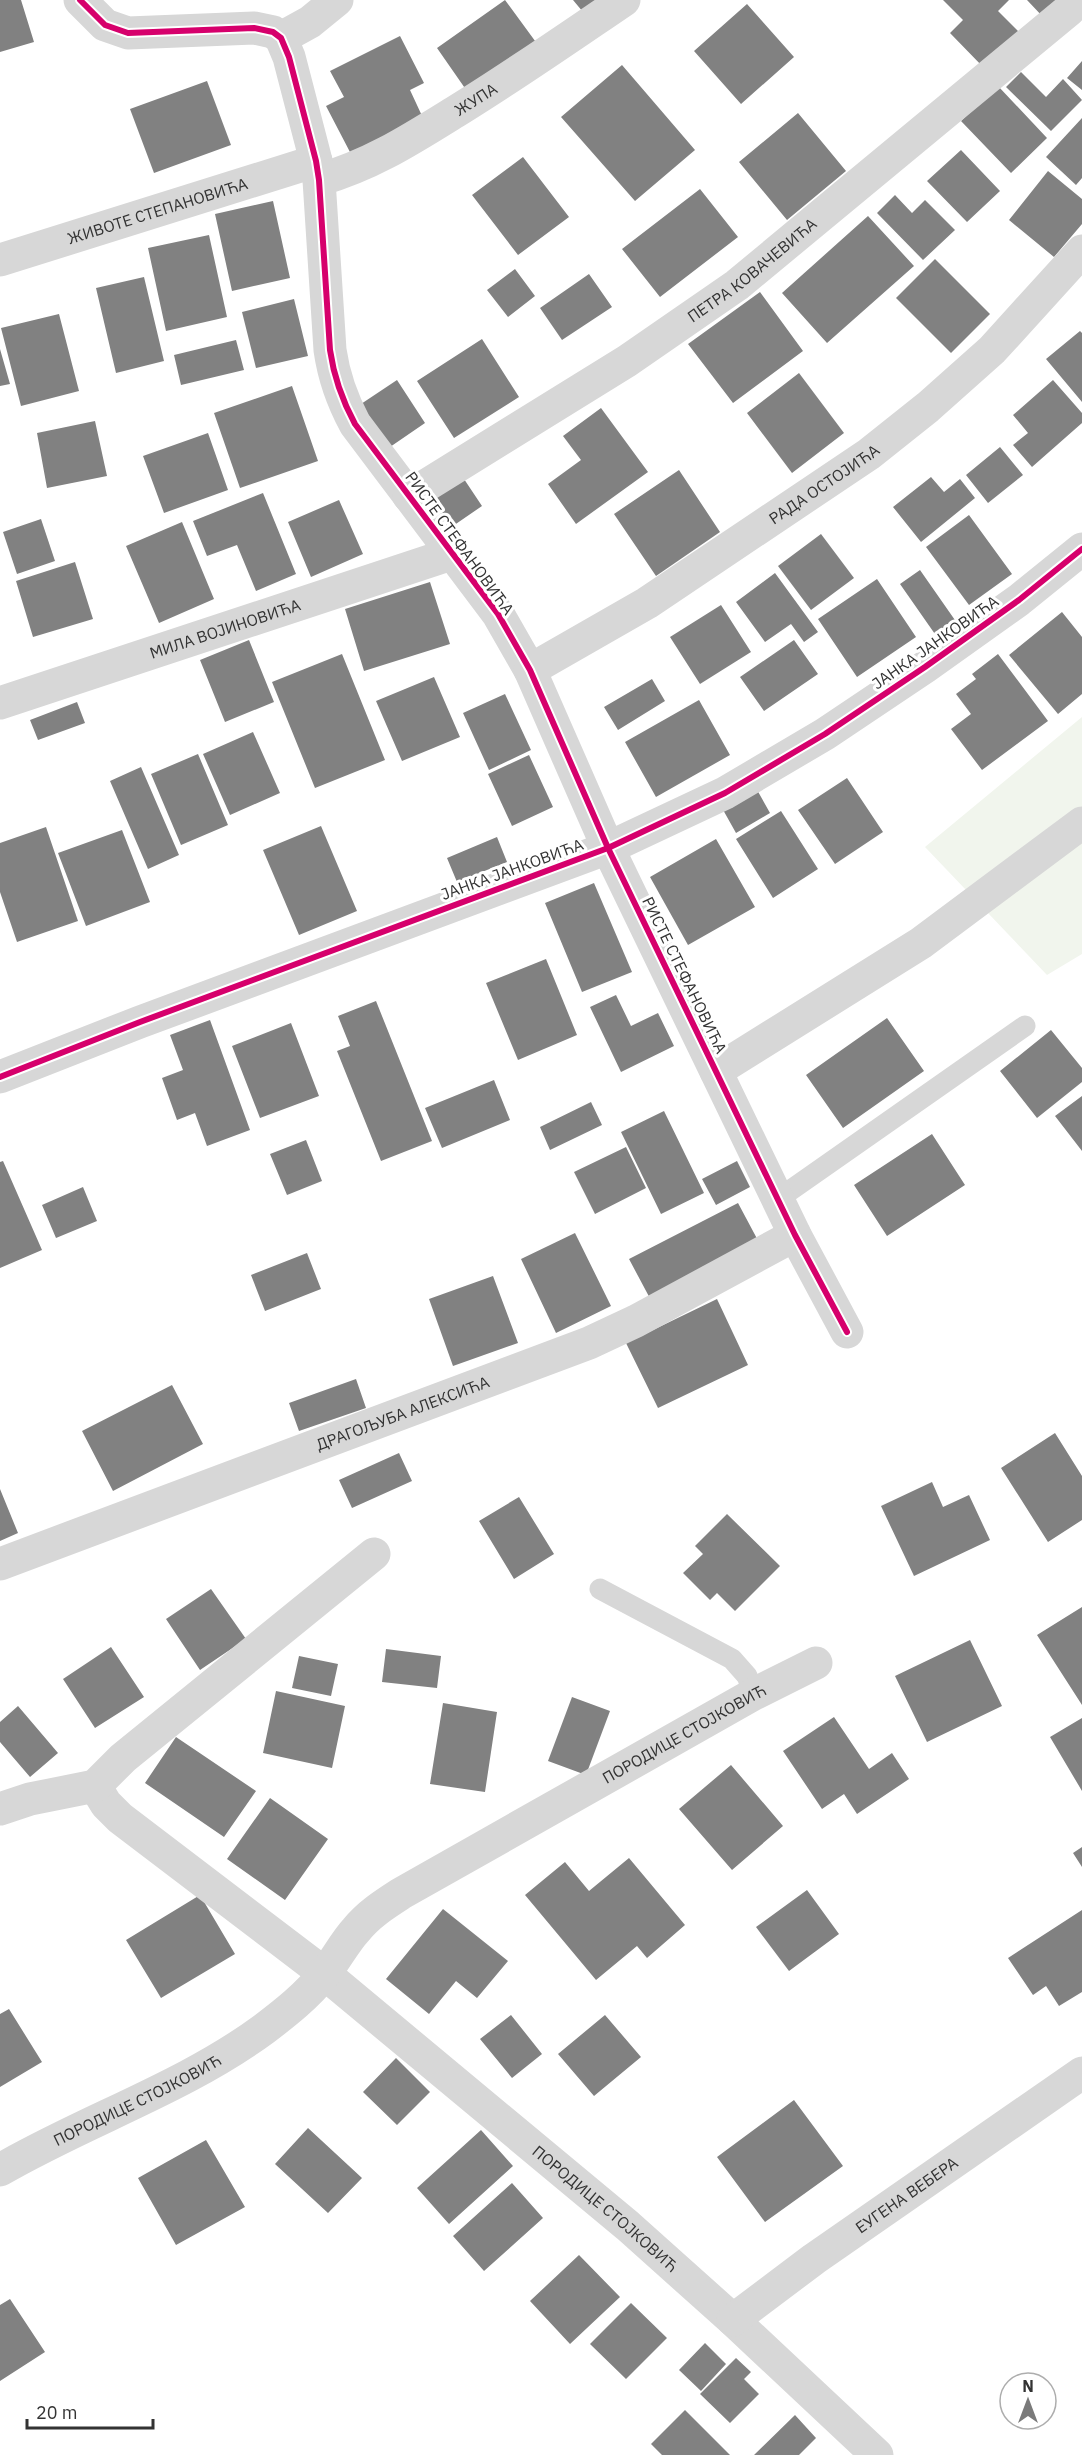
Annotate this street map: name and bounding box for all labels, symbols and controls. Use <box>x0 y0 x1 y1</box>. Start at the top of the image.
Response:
street label: ЖУПА <box>451 78 501 120</box>
street label: ЖИВОТЕ СТЕПАНОВИЋА <box>65 173 250 248</box>
street label: ПЕТРА КОВАЧЕВИЋА <box>683 213 820 326</box>
street label: РАДА ОСТОЈИЋА <box>765 440 883 528</box>
street label: РИСТЕ СТЕФАНОВИЋА <box>401 467 519 619</box>
street label: ЈАНКА ЈАНКОВИЋА <box>868 591 1002 693</box>
street label: МИЛА ВОЈИНОВИЋА <box>147 594 303 663</box>
street label: ЈАНКА ЈАНКОВИЋА <box>438 834 586 904</box>
street label: РИСТЕ СТЕФАНОВИЋА <box>638 893 732 1057</box>
street label: ДРАГОЉУБА АЛЕКСИЋА <box>313 1371 492 1455</box>
street label: ПОРОДИЦЕ СТОЈКОВИЋ <box>599 1680 769 1788</box>
street label: ПОРОДИЦЕ СТОЈКОВИЋ <box>50 2050 225 2150</box>
street label: ПОРОДИЦЕ СТОЈКОВИЋ <box>529 2141 682 2276</box>
street label: ЕУГЕНА ВЕБЕРА <box>851 2152 962 2237</box>
north arrow <box>998 2371 1058 2431</box>
text: N <box>1022 2376 1034 2396</box>
scale bar <box>27 2392 153 2430</box>
text: 20 m <box>36 2401 78 2424</box>

